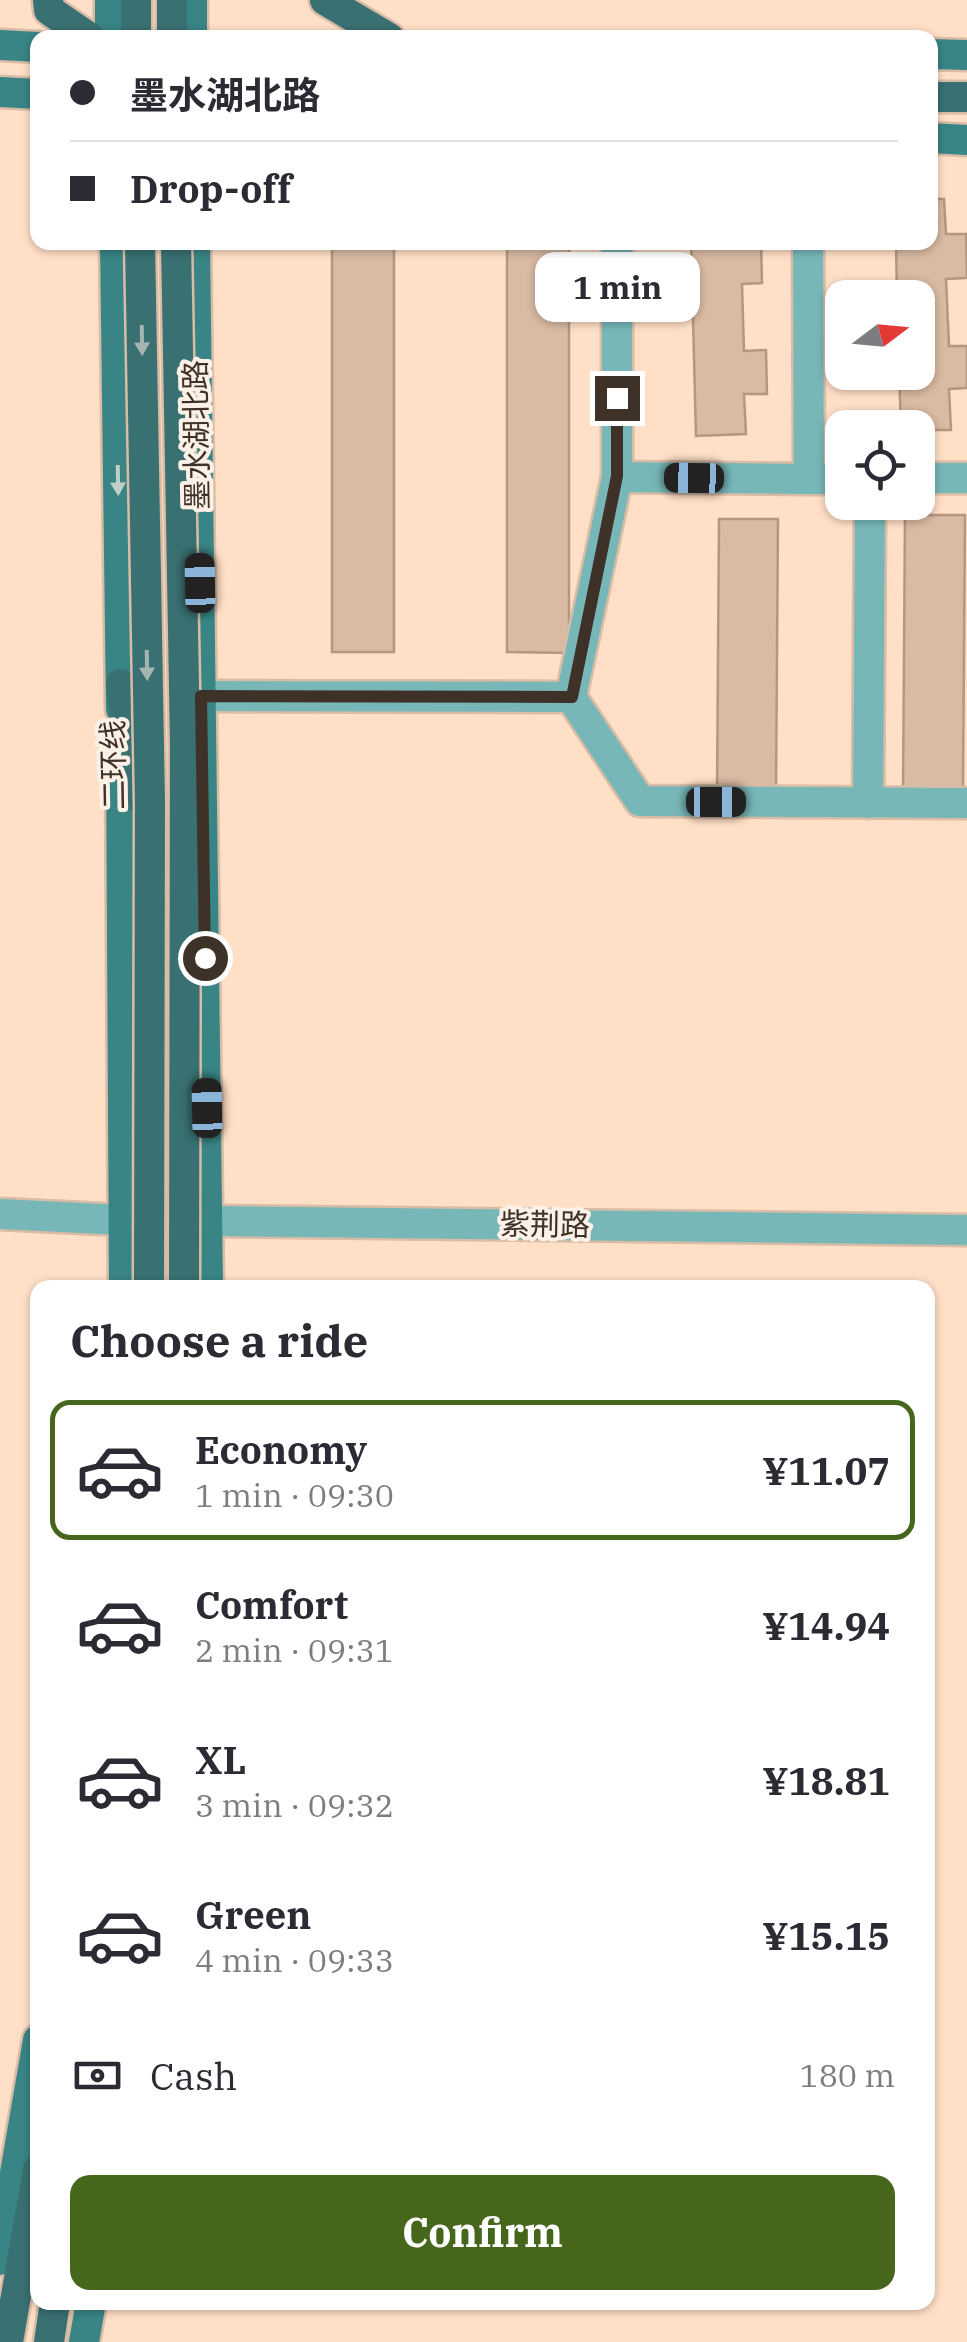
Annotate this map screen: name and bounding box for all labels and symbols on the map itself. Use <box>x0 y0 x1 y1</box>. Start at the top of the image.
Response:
callout: 1 min <box>534 253 700 323</box>
north arrow <box>825 280 935 390</box>
one-way arrow <box>134 324 150 356</box>
street label: 墨水湖北路 <box>175 360 216 510</box>
route end <box>595 376 640 421</box>
car <box>664 462 724 494</box>
one-way arrow <box>110 464 126 496</box>
car <box>184 553 216 613</box>
one-way arrow <box>140 649 156 681</box>
street label: 二环线 <box>92 720 133 810</box>
car <box>686 787 746 817</box>
route start <box>183 936 228 981</box>
car <box>191 1078 223 1138</box>
street label: 紫荆路 <box>500 1203 590 1244</box>

